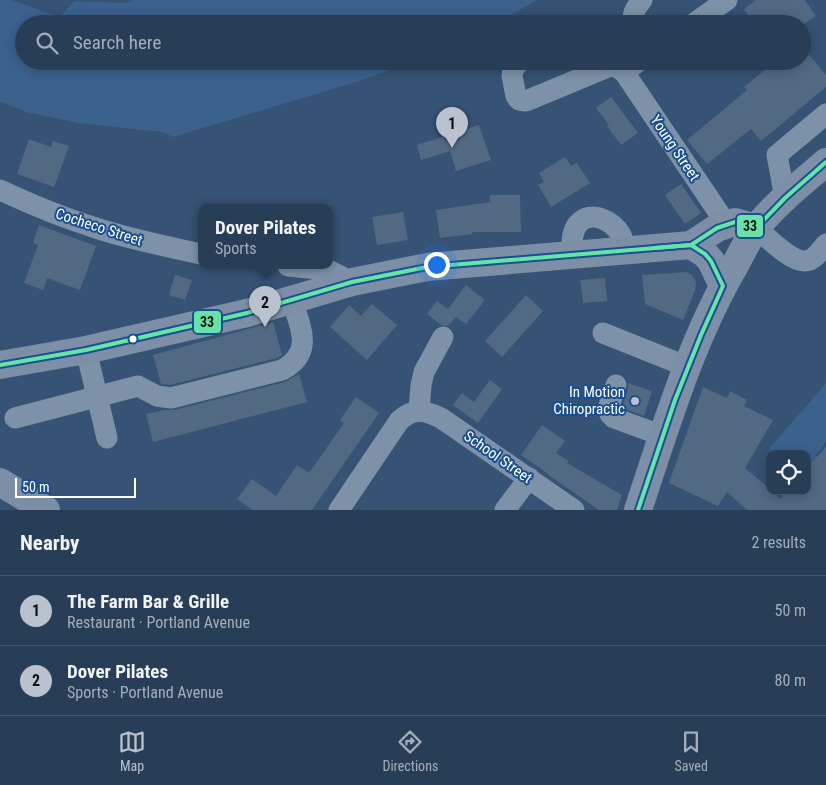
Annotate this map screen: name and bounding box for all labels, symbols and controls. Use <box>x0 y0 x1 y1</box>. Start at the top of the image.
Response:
search box <box>15 15 811 70</box>
icon: search <box>33 29 61 57</box>
text: Search here <box>73 31 161 54</box>
pin: 1 <box>436 107 468 148</box>
street label: Young Street <box>646 112 704 184</box>
street label: Cocheco Street <box>53 204 145 250</box>
popup <box>198 204 333 269</box>
line badge: 33 <box>736 214 764 238</box>
text: Dover Pilates <box>215 216 316 239</box>
text: 33 <box>743 218 757 234</box>
text: Sports <box>215 239 256 258</box>
your location <box>424 252 450 278</box>
pin: 2 <box>249 286 281 327</box>
line badge: 33 <box>193 310 222 334</box>
text: 33 <box>200 314 214 330</box>
unlabelled marker <box>128 334 138 344</box>
place label: In Motion Chiropractic <box>553 383 625 418</box>
marker: In Motion Chiropractic <box>629 395 641 407</box>
street label: School Street <box>460 427 536 487</box>
map controls <box>766 450 811 495</box>
button: locate <box>766 450 811 495</box>
scale bar <box>15 475 136 498</box>
text: 50 m <box>22 479 50 495</box>
text: Nearby <box>20 531 79 555</box>
text: 2 results <box>751 533 806 552</box>
text: The Farm Bar & Grille <box>67 590 229 613</box>
text: 1 <box>32 601 40 620</box>
text: 50 m <box>774 601 806 620</box>
text: Restaurant · Portland Avenue <box>67 613 250 632</box>
text: Dover Pilates <box>67 660 168 683</box>
text: 2 <box>32 671 40 690</box>
text: 80 m <box>774 671 806 690</box>
text: Sports · Portland Avenue <box>67 683 223 702</box>
tab: Map <box>118 728 146 774</box>
tab: Directions <box>382 728 438 774</box>
tab: Saved <box>675 728 708 774</box>

